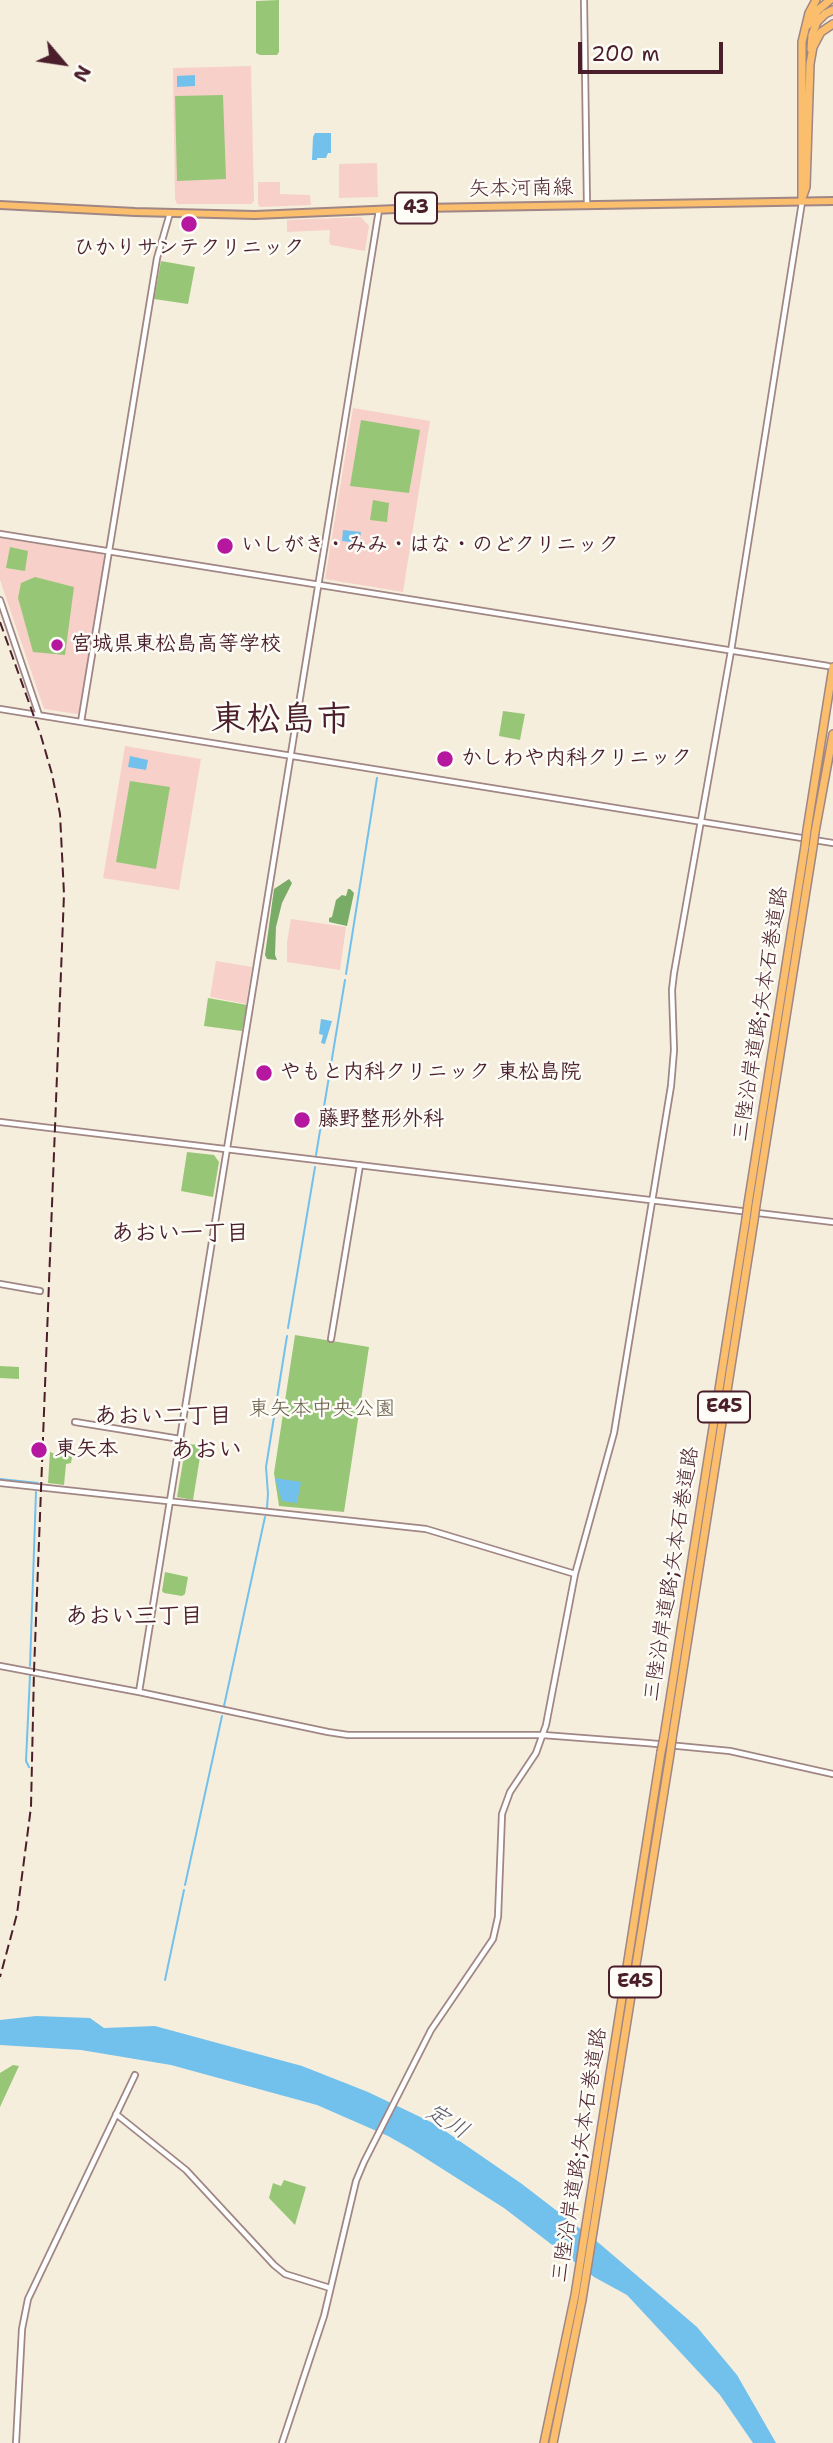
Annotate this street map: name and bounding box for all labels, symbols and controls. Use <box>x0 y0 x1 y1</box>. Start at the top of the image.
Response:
north arrow <box>28 28 98 98</box>
scale bar <box>581 28 726 72</box>
text: 200 m <box>591 40 660 68</box>
text: N <box>67 61 96 86</box>
street label: 矢本河南線 <box>468 175 574 203</box>
road number: 43 <box>395 192 437 224</box>
marker: ひかりサンテクリニック <box>179 214 199 234</box>
place label: ひかりサンテクリニック <box>74 236 304 262</box>
place label: いしがき・みみ・はな・のどクリニック <box>241 533 619 559</box>
marker: いしがき・みみ・はな・のどクリニック <box>215 536 235 556</box>
place label: 宮城県東松島高等学校 <box>71 632 281 658</box>
marker: 宮城県東松島高等学校 <box>49 637 65 653</box>
district label: 東松島市 <box>211 700 351 742</box>
place label: かしわや内科クリニック <box>461 746 692 772</box>
marker: かしわや内科クリニック <box>435 749 455 769</box>
street label: 三陸沿岸道路;矢本石巻道路 <box>728 885 794 1143</box>
place label: やもと内科クリニック 東松島院 <box>280 1060 581 1086</box>
marker: やもと内科クリニック 東松島院 <box>254 1063 274 1083</box>
place label: 藤野整形外科 <box>318 1107 444 1133</box>
marker: 藤野整形外科 <box>292 1110 312 1130</box>
district label: あおい一丁目 <box>111 1220 249 1248</box>
road number: E45 <box>698 1392 750 1422</box>
park label: 東矢本中央公園 <box>249 1397 395 1423</box>
district label: あおい二丁目 <box>94 1403 232 1431</box>
place label: 東矢本 <box>55 1437 118 1463</box>
district label: あおい <box>170 1437 242 1465</box>
marker: 東矢本 <box>29 1440 49 1460</box>
street label: 三陸沿岸道路;矢本石巻道路 <box>639 1445 705 1703</box>
district label: あおい三丁目 <box>65 1603 203 1631</box>
road number: E45 <box>609 1966 661 1998</box>
street label: 三陸沿岸道路;矢本石巻道路 <box>547 2026 613 2284</box>
water label: 定川 <box>420 2098 474 2146</box>

